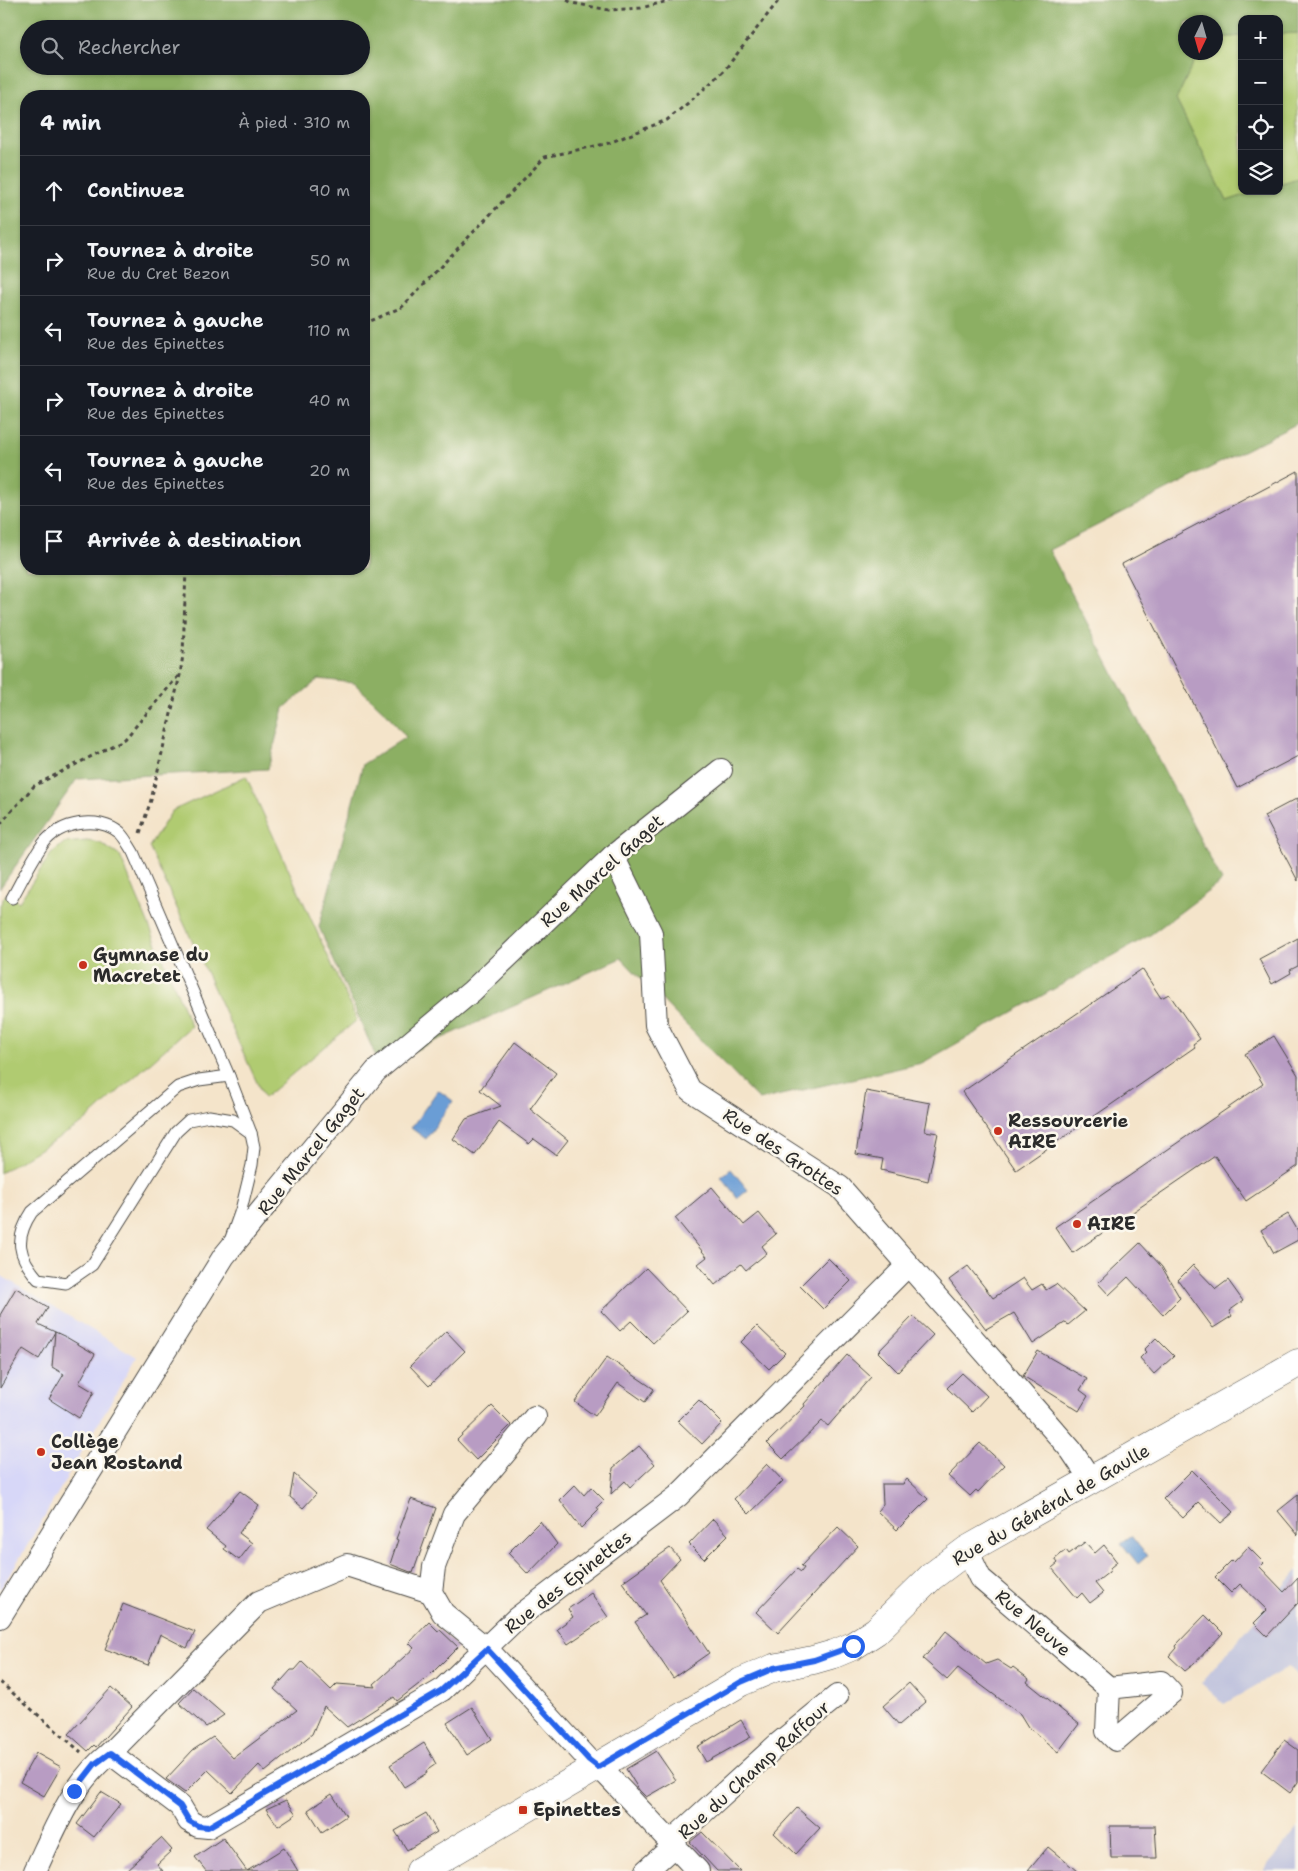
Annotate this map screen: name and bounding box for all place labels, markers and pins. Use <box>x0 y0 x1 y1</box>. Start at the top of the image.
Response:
place label: Gymnase du Macretet <box>93 943 209 988</box>
marker: Gymnase du Macretet <box>77 959 89 971</box>
place label: Ressourcerie AIRE <box>1008 1109 1129 1154</box>
marker: Ressourcerie AIRE <box>992 1125 1004 1137</box>
place label: AIRE <box>1087 1212 1136 1236</box>
marker: AIRE <box>1071 1218 1083 1230</box>
place label: Collège Jean Rostand <box>51 1430 183 1475</box>
marker: Collège Jean Rostand <box>35 1446 47 1458</box>
place label: Epinettes <box>533 1798 621 1822</box>
marker: Epinettes <box>517 1804 529 1816</box>

